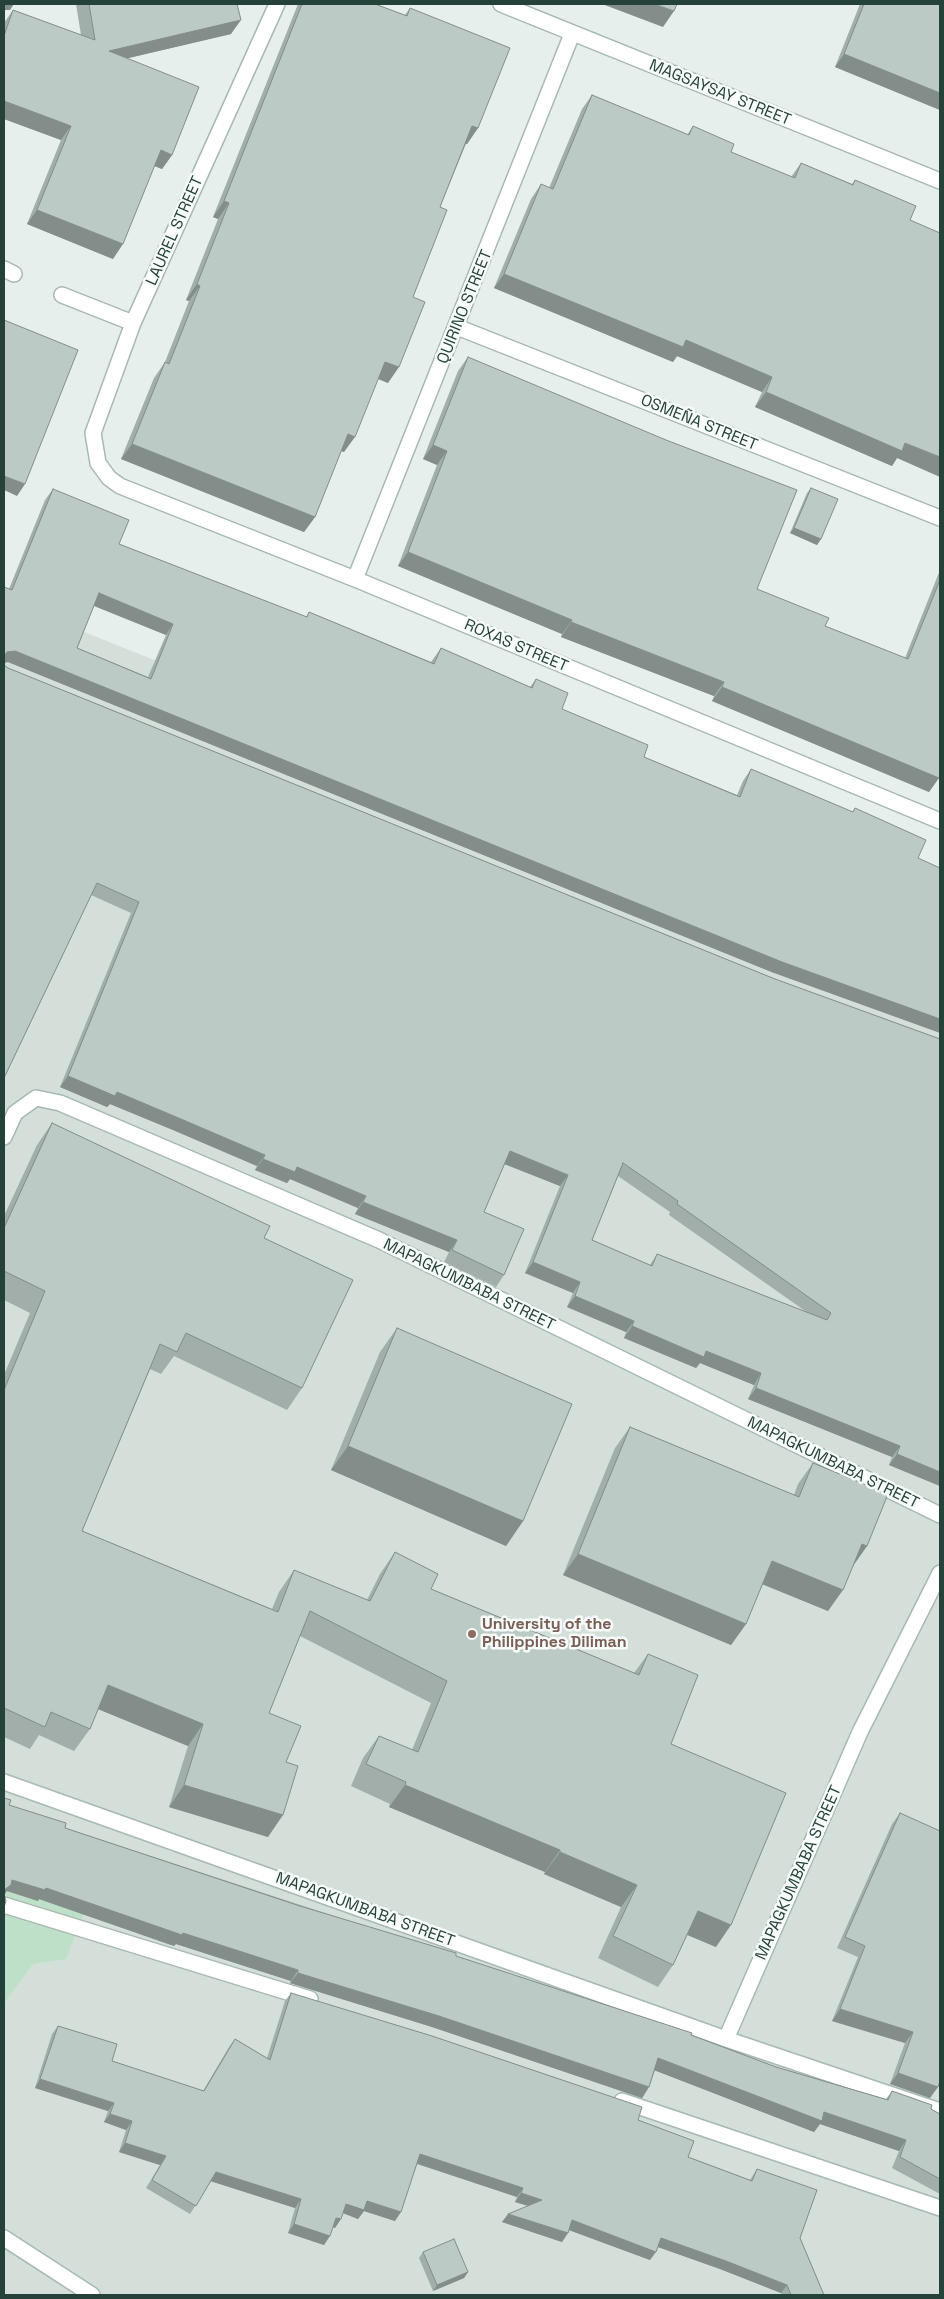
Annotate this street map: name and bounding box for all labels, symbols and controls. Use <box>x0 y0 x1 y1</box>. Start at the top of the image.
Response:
street label: MAGSAYSAY STREET <box>646 56 794 130</box>
street label: LAUREL STREET <box>142 173 208 289</box>
street label: QUIRINO STREET <box>433 247 497 367</box>
street label: OSMEÑA STREET <box>638 391 760 455</box>
street label: ROXAS STREET <box>461 616 571 676</box>
street label: MAPAGKUMBABA STREET <box>380 1235 558 1335</box>
street label: MAPAGKUMBABA STREET <box>744 1413 922 1513</box>
place label: University of the Philippines Diliman <box>482 1615 627 1653</box>
marker: University of the Philippines Diliman <box>466 1628 478 1640</box>
street label: MAPAGKUMBABA STREET <box>752 1783 846 1963</box>
street label: MAPAGKUMBABA STREET <box>273 1869 457 1951</box>

